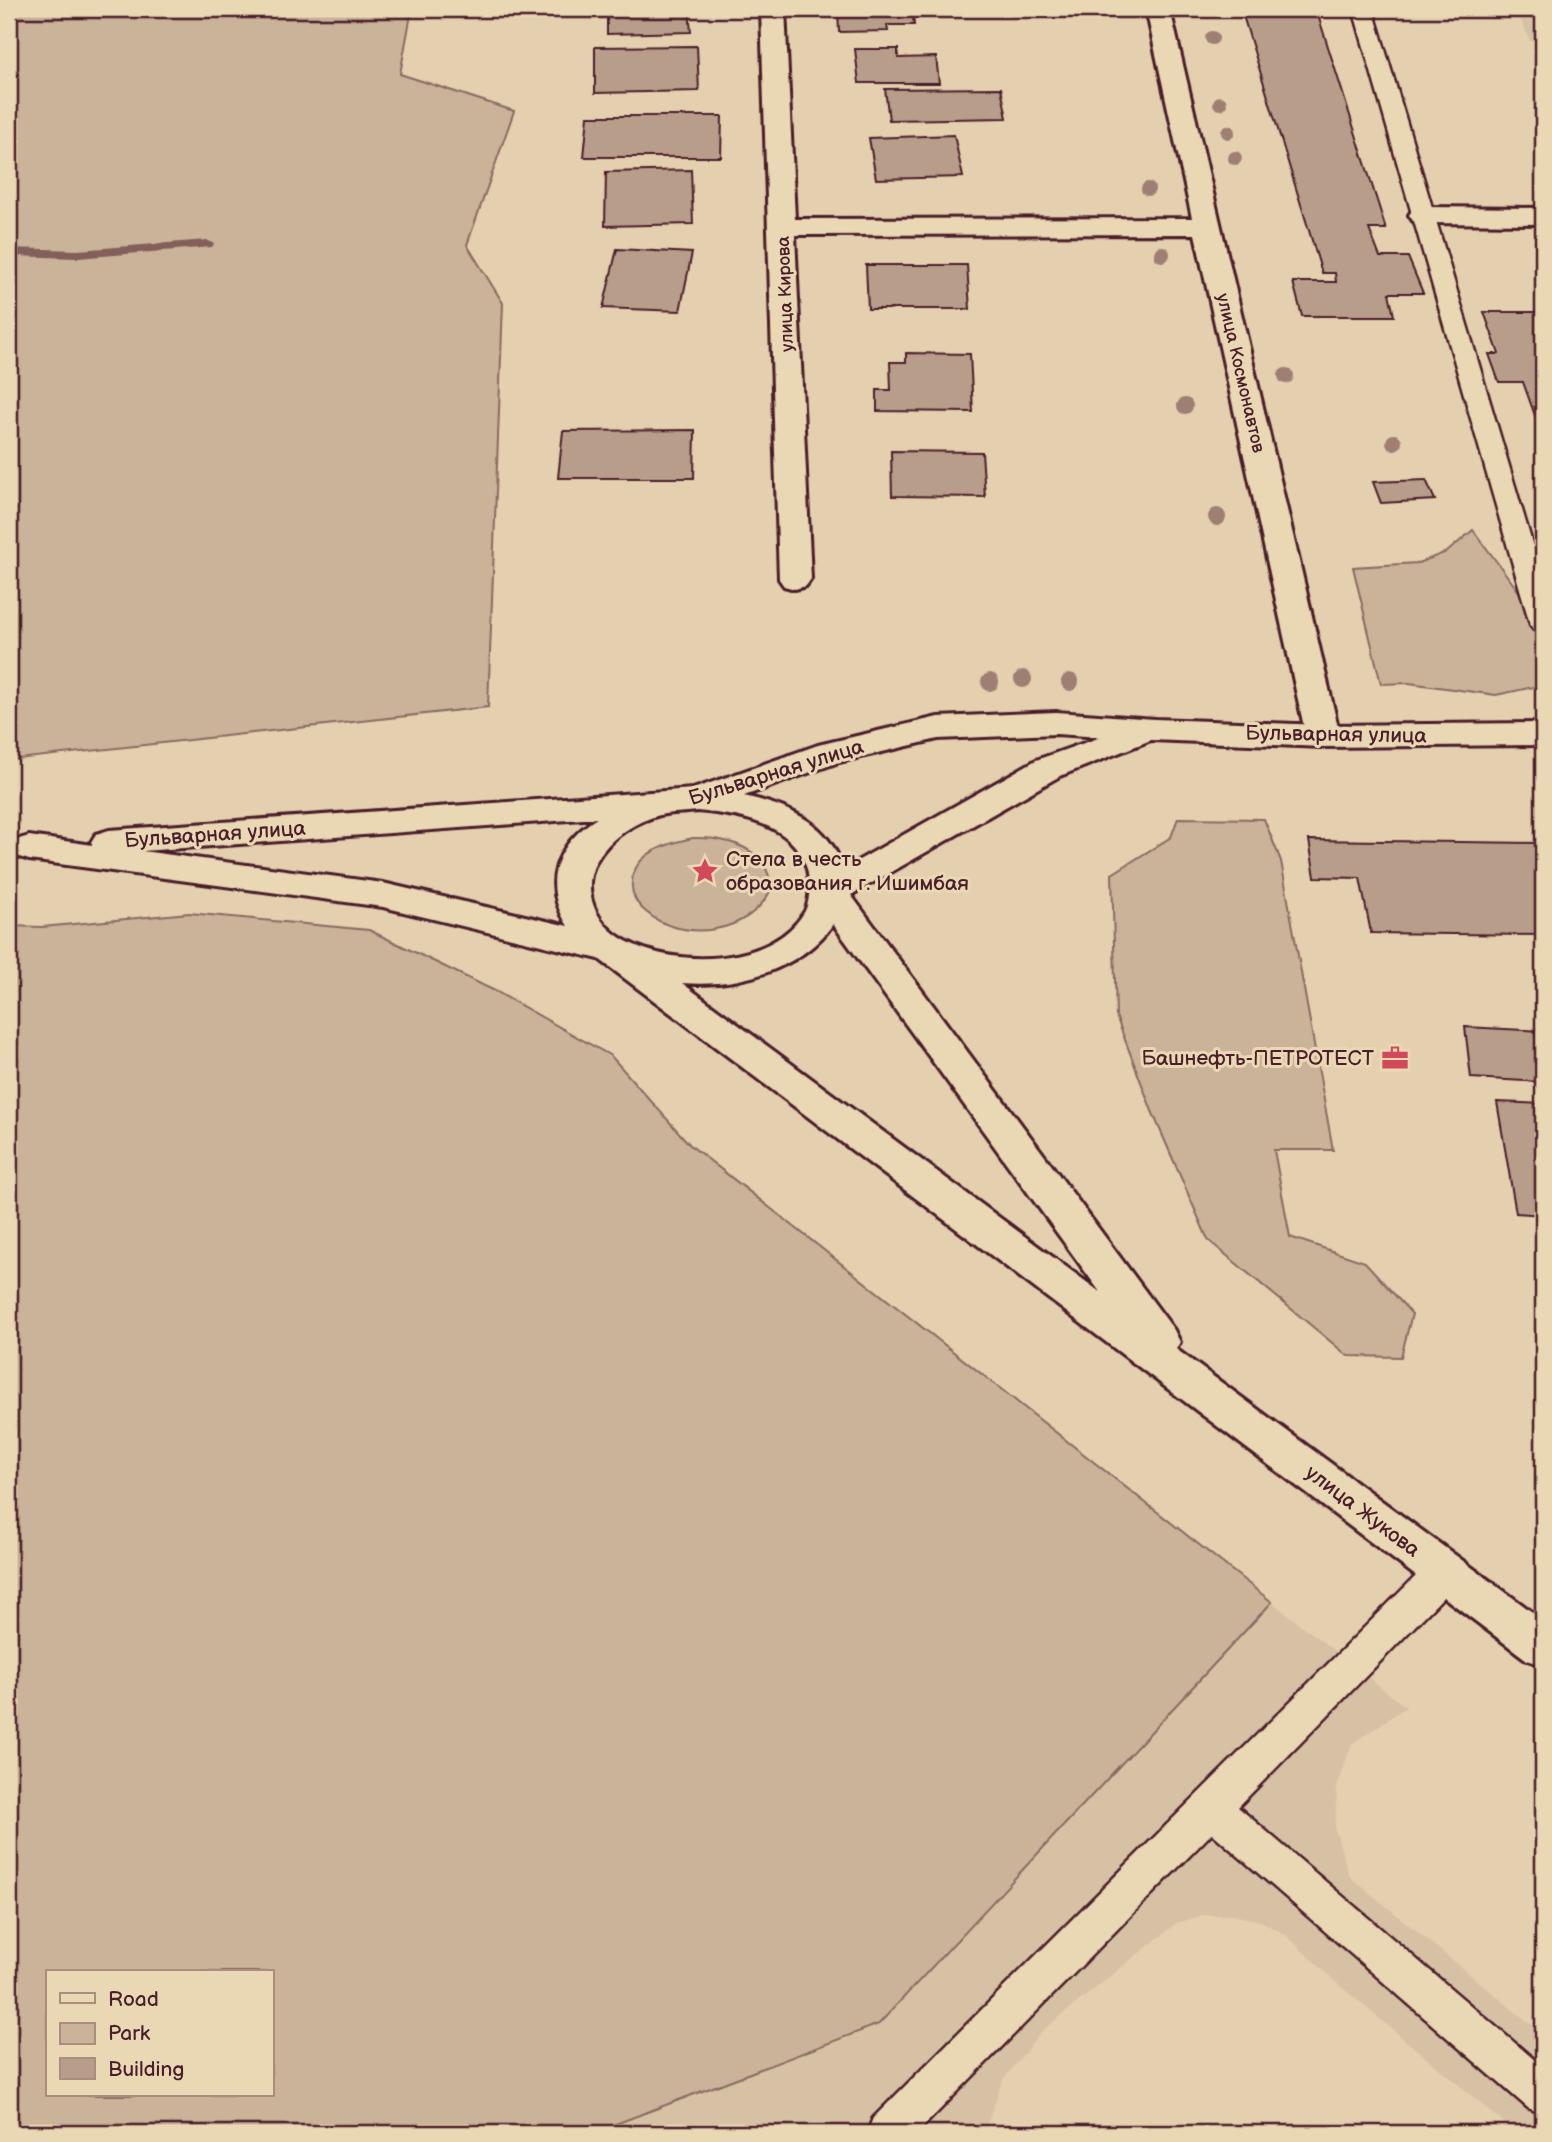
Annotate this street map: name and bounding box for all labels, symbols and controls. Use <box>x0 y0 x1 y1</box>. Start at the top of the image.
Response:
street label: улица Кирова <box>773 235 798 352</box>
street label: улица Космонавтов <box>1212 291 1269 455</box>
street label: Бульварная улица <box>1245 720 1428 749</box>
street label: Бульварная улица <box>686 734 867 811</box>
street label: Бульварная улица <box>124 816 307 853</box>
place label: Стела в честь образования г. Ишимбая <box>726 847 969 896</box>
place icon: Стела в честь образования г. Ишимбая <box>690 856 720 886</box>
office icon: Башнефть-ПЕТРОТЕСТ <box>1380 1043 1410 1073</box>
place label: Башнефть-ПЕТРОТЕСТ <box>1141 1046 1375 1071</box>
street label: улица Жукова <box>1300 1460 1425 1563</box>
legend <box>46 1970 273 2096</box>
text: Road <box>108 1987 159 2012</box>
text: Park <box>108 2021 151 2046</box>
text: Building <box>108 2057 184 2082</box>

